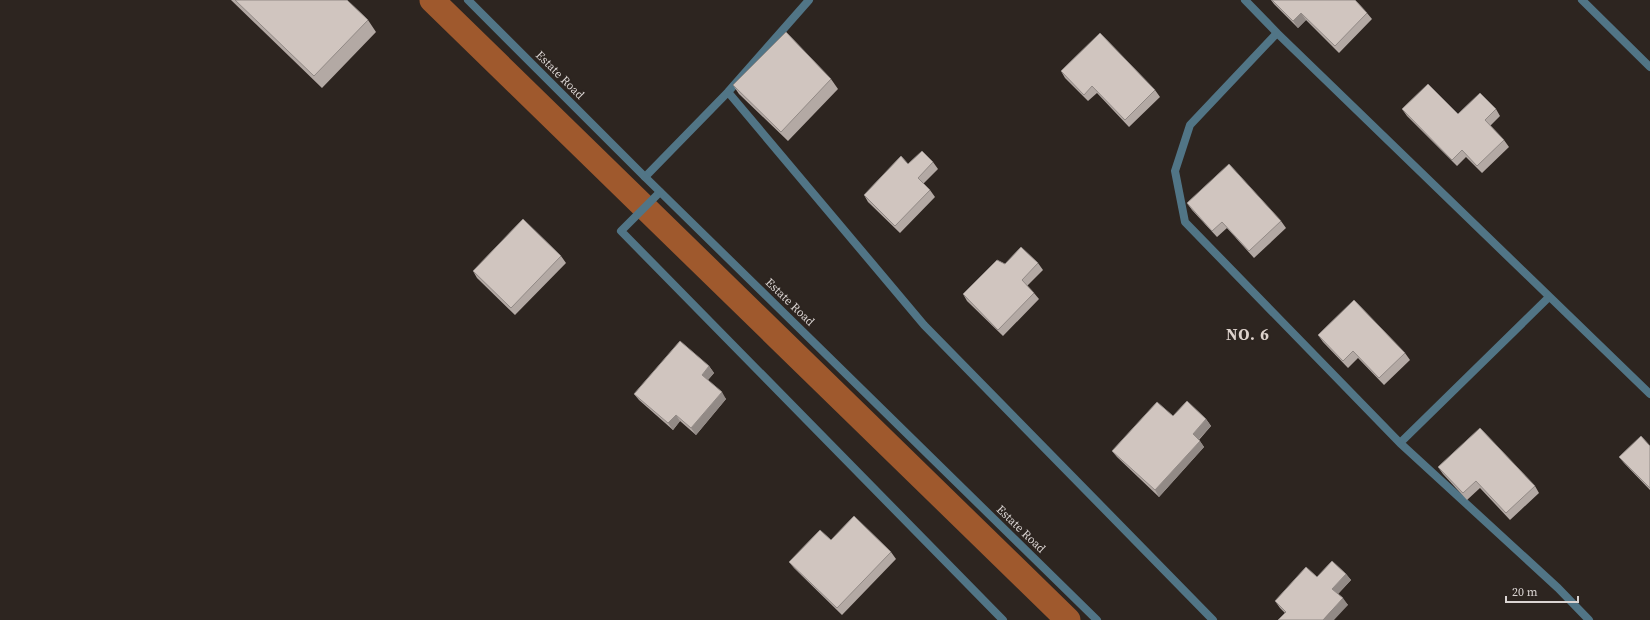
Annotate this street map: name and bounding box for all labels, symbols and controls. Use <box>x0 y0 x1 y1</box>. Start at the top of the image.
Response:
street label: Estate Road <box>532 47 588 103</box>
street label: Estate Road <box>762 275 818 330</box>
district label: NO. 6 <box>1226 323 1270 345</box>
street label: Estate Road <box>993 502 1049 557</box>
scale bar <box>1506 578 1578 604</box>
text: 20 m <box>1512 584 1538 600</box>

